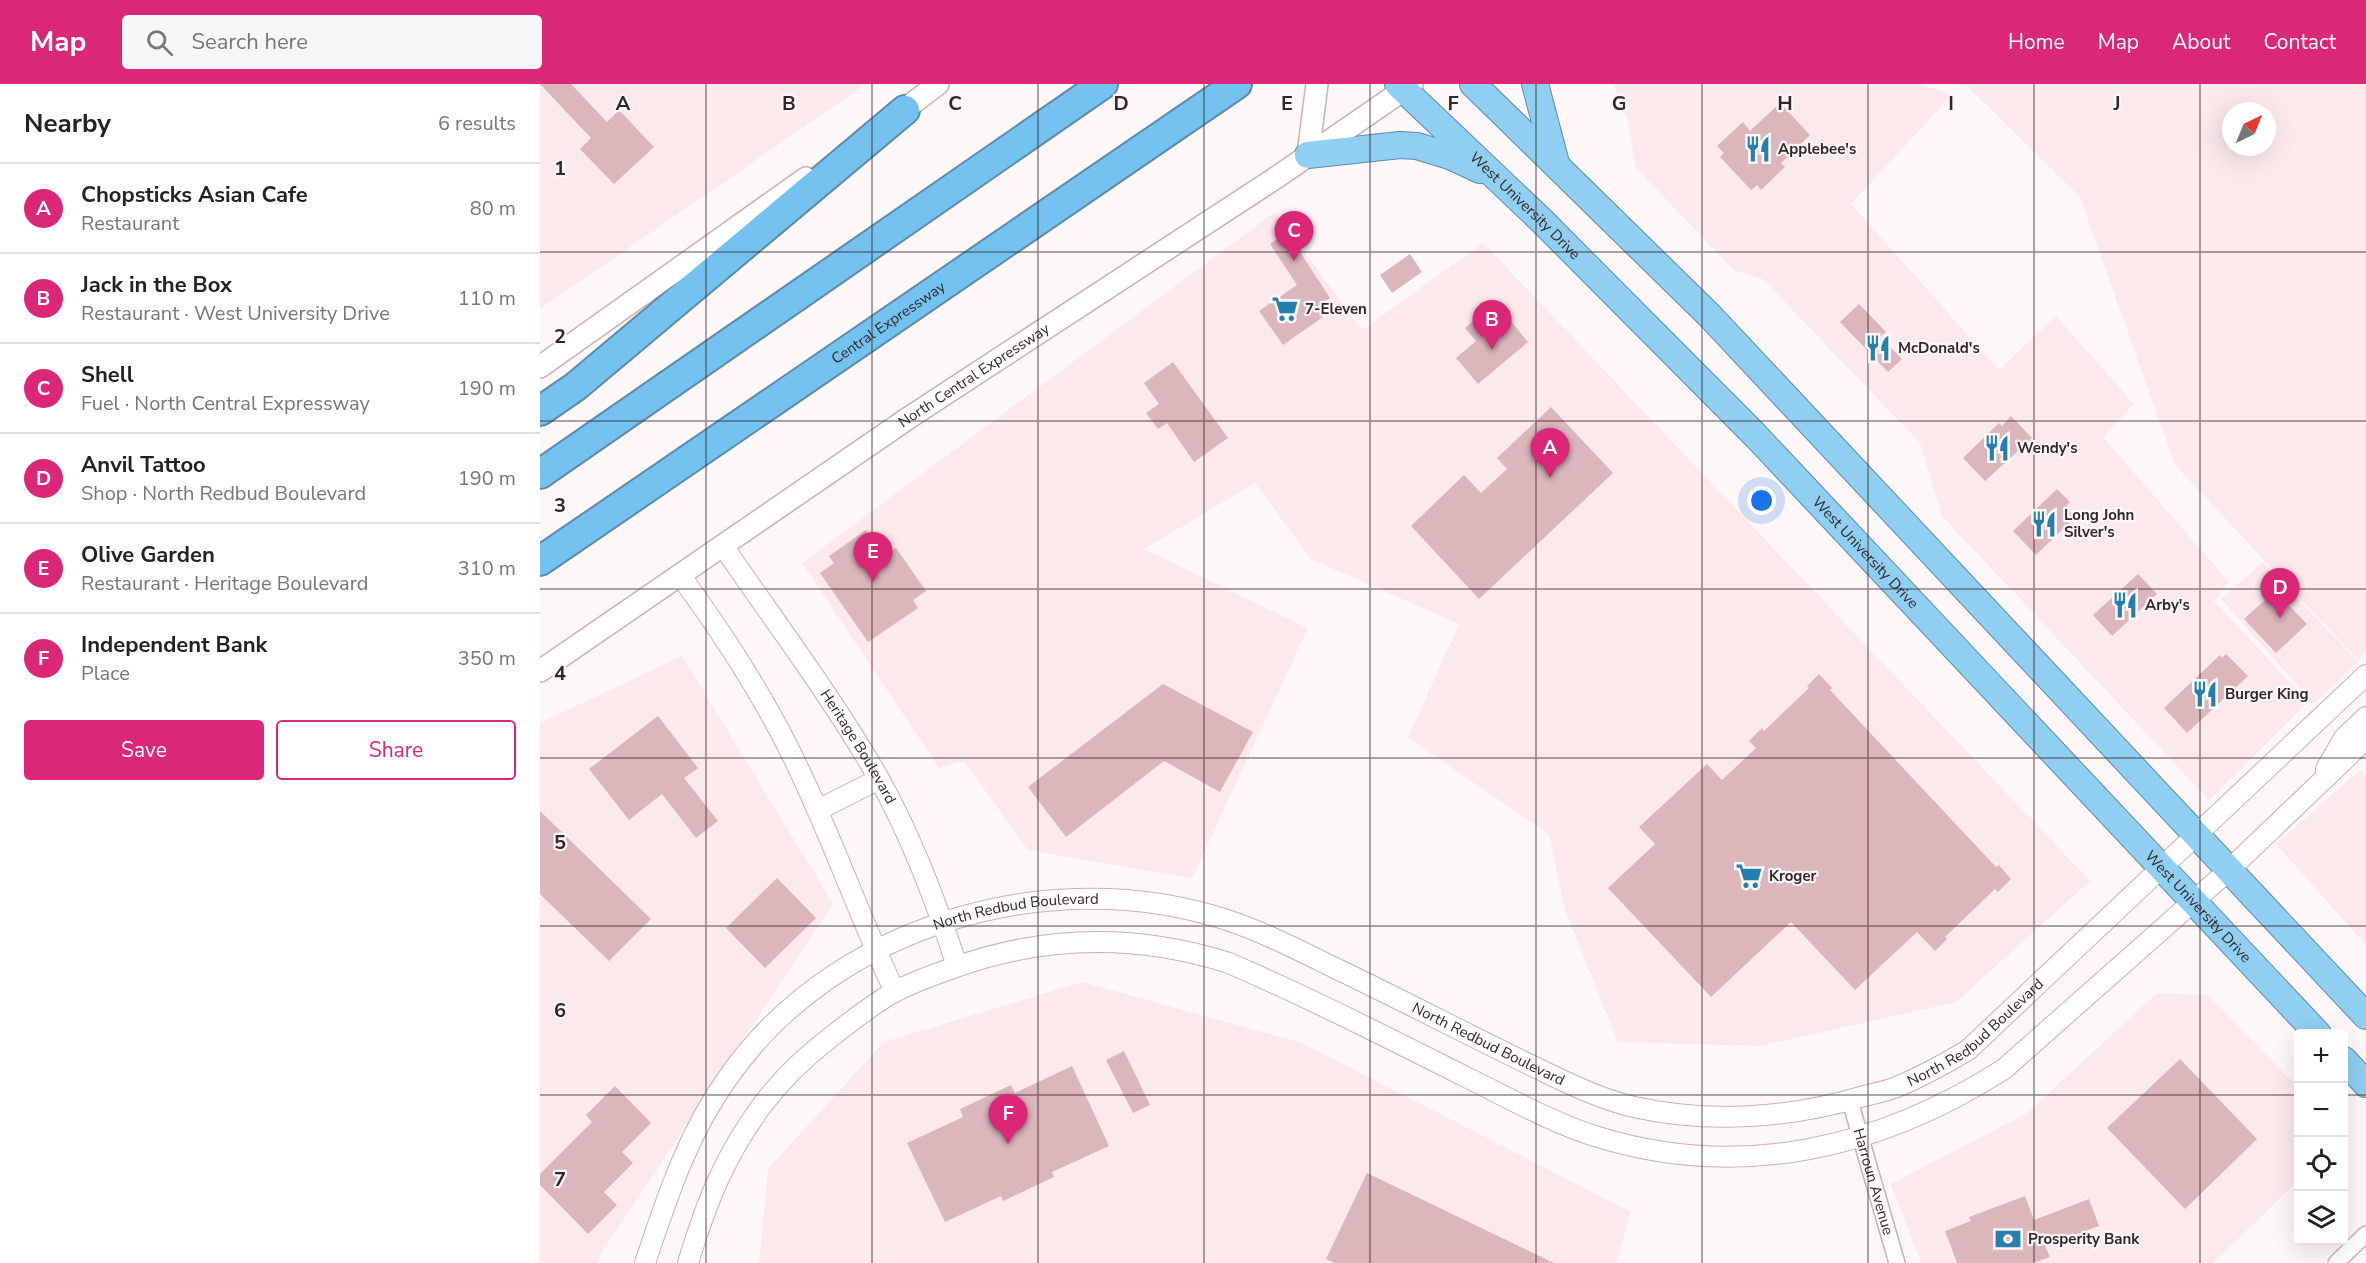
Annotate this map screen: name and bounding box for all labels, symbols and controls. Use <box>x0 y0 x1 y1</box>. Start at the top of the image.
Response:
search box <box>122 15 542 69</box>
text: Map <box>30 23 86 61</box>
icon: search <box>143 26 176 59</box>
text: Search here <box>191 27 308 57</box>
text: Home <box>2008 28 2065 56</box>
text: Map <box>2098 28 2139 56</box>
text: About <box>2172 28 2230 56</box>
text: Contact <box>2263 28 2336 56</box>
text: A <box>616 90 631 117</box>
text: B <box>782 90 796 117</box>
text: C <box>948 90 962 117</box>
text: D <box>1113 90 1129 117</box>
text: E <box>1281 90 1293 117</box>
text: F <box>1447 90 1459 117</box>
text: G <box>1612 90 1626 117</box>
text: H <box>1777 90 1793 117</box>
text: I <box>1948 90 1954 117</box>
text: J <box>2112 90 2121 117</box>
north arrow <box>2222 102 2276 156</box>
text: Nearby <box>24 106 111 141</box>
text: 6 results <box>438 110 516 137</box>
restaurant icon: Applebee's <box>1743 134 1773 164</box>
place label: Applebee's <box>1778 139 1856 159</box>
street label: West University Drive <box>1465 147 1585 264</box>
text: 1 <box>554 155 566 182</box>
text: Chopsticks Asian Cafe <box>81 180 308 210</box>
text: A <box>36 195 51 222</box>
text: 80 m <box>470 195 516 222</box>
text: Restaurant <box>81 210 179 237</box>
pin: C <box>1274 212 1314 261</box>
text: Jack in the Box <box>81 270 232 300</box>
street label: Central Expressway <box>827 276 949 369</box>
text: B <box>37 285 50 312</box>
text: 110 m <box>458 285 516 312</box>
supermarket icon: 7-Eleven <box>1270 294 1300 324</box>
place label: 7-Eleven <box>1305 299 1367 319</box>
text: Restaurant · West University Drive <box>81 300 390 327</box>
pin: B <box>1472 300 1512 350</box>
street label: North Central Expressway <box>894 318 1053 432</box>
text: 2 <box>554 323 566 350</box>
restaurant icon: McDonald's <box>1863 333 1893 363</box>
place label: McDonald's <box>1898 338 1980 358</box>
text: Shell <box>81 360 134 390</box>
text: C <box>37 375 50 402</box>
text: 190 m <box>458 375 516 402</box>
text: Fuel · North Central Expressway <box>81 390 370 417</box>
pin: A <box>1530 428 1570 478</box>
restaurant icon: Wendy's <box>1982 433 2012 463</box>
place label: Wendy's <box>2017 438 2078 458</box>
text: Anvil Tattoo <box>81 450 206 480</box>
text: D <box>36 465 51 492</box>
text: 190 m <box>458 465 516 492</box>
text: Shop · North Redbud Boulevard <box>81 480 366 507</box>
your location <box>1747 486 1776 515</box>
text: 3 <box>554 492 566 519</box>
street label: West University Drive <box>1808 492 1923 613</box>
place label: Long John Silver's <box>2064 505 2134 542</box>
restaurant icon: Long John Silver's <box>2029 509 2059 539</box>
pin: E <box>854 532 892 582</box>
text: Olive Garden <box>81 540 215 570</box>
text: E <box>38 555 49 582</box>
text: 310 m <box>458 555 516 582</box>
pin: D <box>2260 568 2300 618</box>
text: Restaurant · Heritage Boulevard <box>81 570 368 597</box>
restaurant icon: Arby's <box>2110 590 2140 620</box>
place label: Arby's <box>2145 595 2190 615</box>
text: Independent Bank <box>81 630 267 660</box>
text: F <box>38 645 49 672</box>
text: 350 m <box>458 645 516 672</box>
text: Place <box>81 660 130 687</box>
text: 4 <box>554 660 566 687</box>
restaurant icon: Burger King <box>2190 679 2220 709</box>
place label: Burger King <box>2225 684 2309 704</box>
street label: Heritage Boulevard <box>816 685 901 807</box>
button: Save <box>24 720 264 780</box>
button: Share <box>276 720 516 780</box>
text: 5 <box>554 829 566 856</box>
street label: West University Drive <box>2141 846 2256 967</box>
supermarket icon: Kroger <box>1734 861 1764 891</box>
place label: Kroger <box>1769 866 1817 886</box>
street label: North Redbud Boulevard <box>931 889 1099 935</box>
street label: North Redbud Boulevard <box>1904 974 2048 1091</box>
text: 6 <box>554 997 566 1024</box>
street label: North Redbud Boulevard <box>1409 998 1568 1090</box>
map controls <box>2294 1029 2348 1245</box>
button: + <box>2294 1029 2348 1083</box>
button: − <box>2294 1083 2348 1137</box>
pin: F <box>988 1094 1028 1144</box>
street label: Harroun Avenue <box>1848 1126 1898 1237</box>
button: locate <box>2294 1137 2348 1191</box>
text: 7 <box>554 1166 566 1193</box>
button: layers <box>2294 1191 2348 1245</box>
bank icon: Prosperity Bank <box>1993 1224 2023 1254</box>
place label: Prosperity Bank <box>2028 1229 2140 1249</box>

